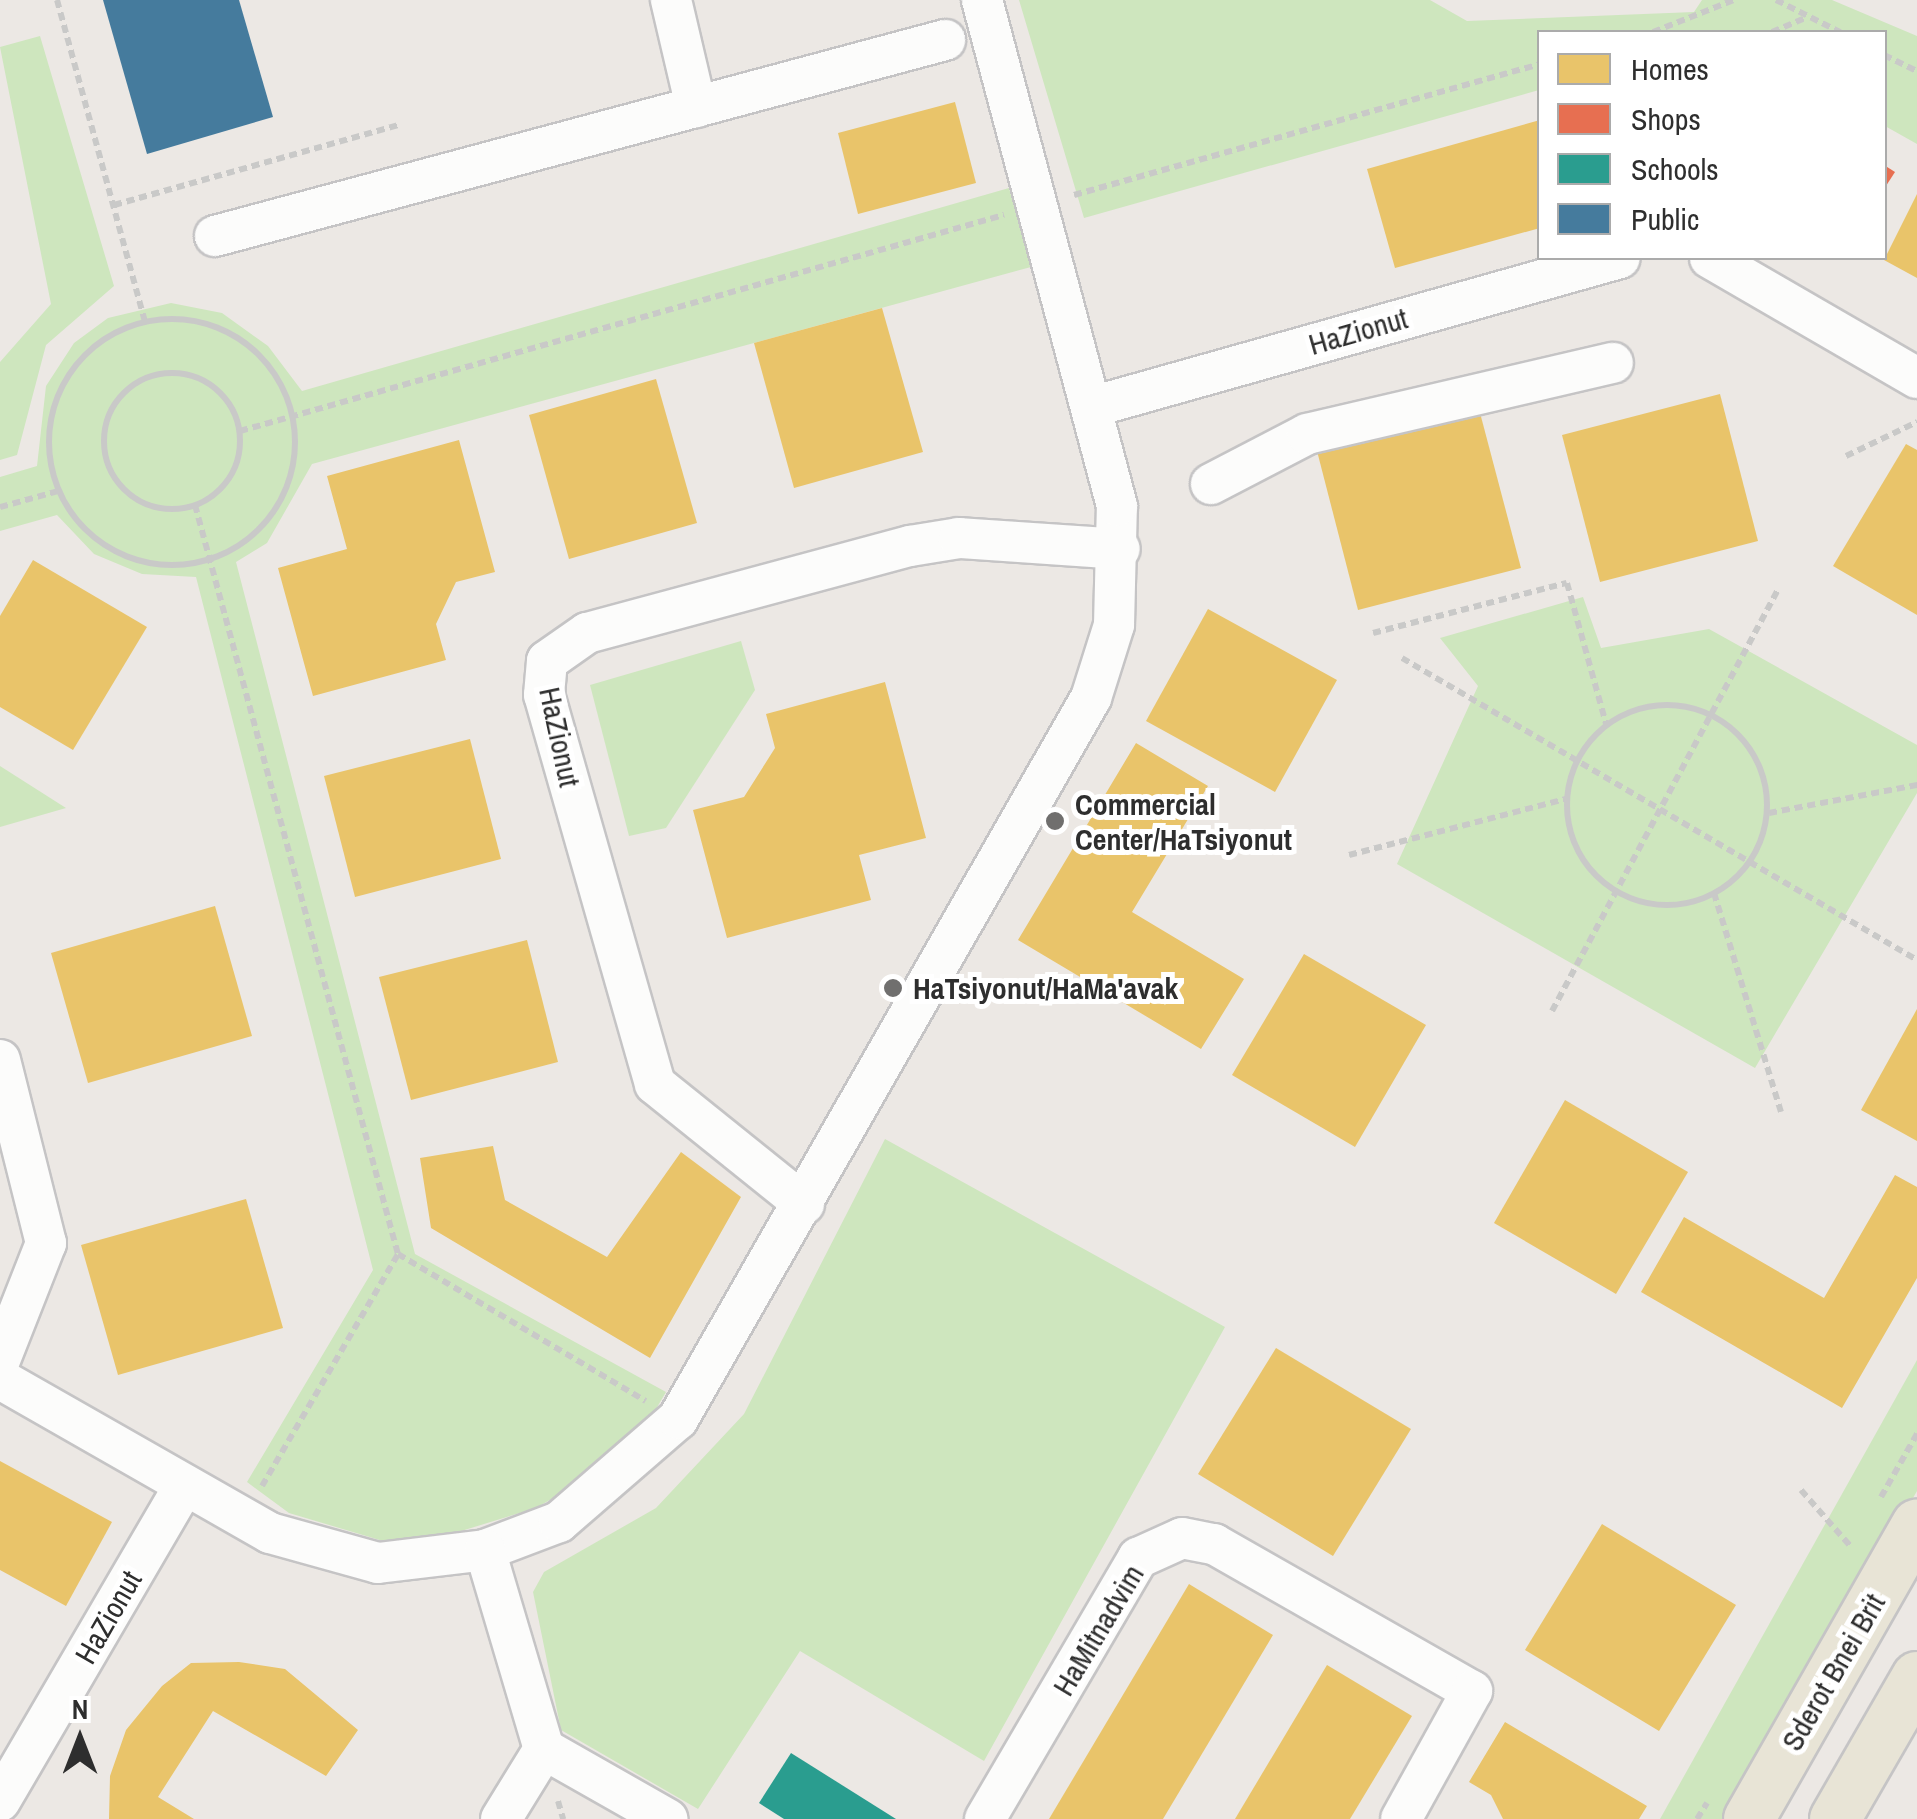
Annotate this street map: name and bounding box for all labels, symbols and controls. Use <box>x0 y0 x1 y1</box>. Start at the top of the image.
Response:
legend <box>1537 30 1887 260</box>
text: Homes <box>1631 49 1709 89</box>
text: Shops <box>1631 99 1701 139</box>
text: Schools <box>1631 149 1719 189</box>
text: Public <box>1631 199 1699 239</box>
street label: HaZionut <box>1304 300 1412 362</box>
street label: HaZionut <box>532 684 588 790</box>
place label: Commercial Center/HaTsiyonut <box>1075 786 1292 856</box>
marker: Commercial Center/HaTsiyonut <box>1044 810 1066 832</box>
place label: HaTsiyonut/HaMa'avak <box>913 970 1178 1006</box>
marker: HaTsiyonut/HaMa'avak <box>882 977 904 999</box>
street label: HaMitnadvim <box>1045 1558 1151 1702</box>
street label: HaZionut <box>67 1564 149 1670</box>
street label: Sderot Bnei Brit <box>1774 1587 1892 1757</box>
north arrow <box>30 1689 130 1789</box>
text: N <box>72 1690 88 1728</box>

